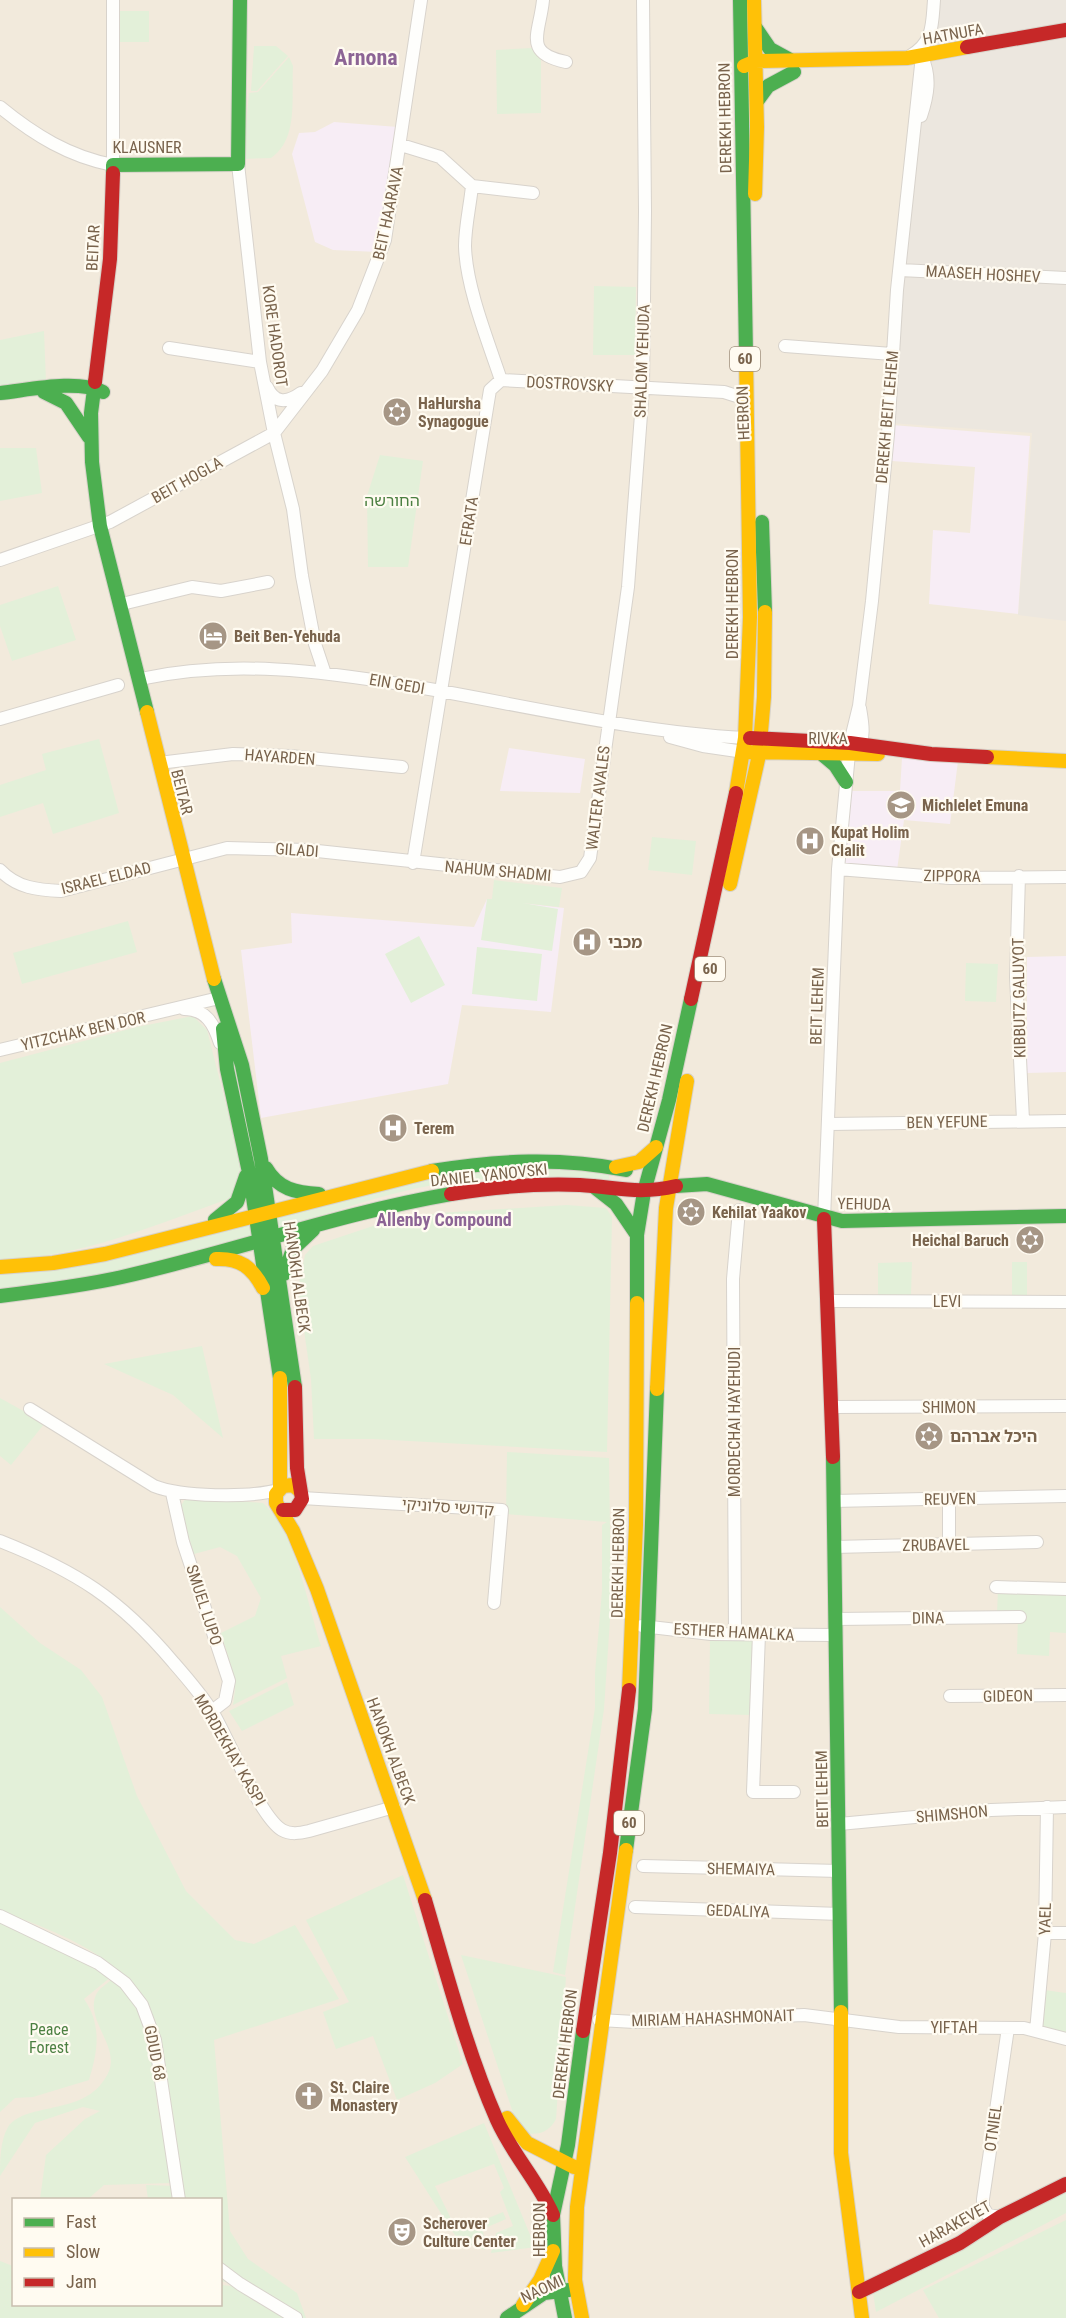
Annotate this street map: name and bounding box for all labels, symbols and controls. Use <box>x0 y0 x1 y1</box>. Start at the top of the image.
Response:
street label: HATNUFA <box>921 19 985 49</box>
district label: Arnona <box>334 45 398 70</box>
street label: DEREKH HEBRON <box>715 63 735 173</box>
street label: KLAUSNER <box>112 138 182 157</box>
street label: BEIT HAARAVA <box>369 164 407 262</box>
street label: BEITAR <box>82 224 104 271</box>
street label: MAASEH HOSHEV <box>925 261 1041 287</box>
street label: KORE HADOROT <box>258 284 292 388</box>
street label: SHALOM YEHUDA <box>631 304 653 418</box>
road number: 60 <box>730 347 760 371</box>
street label: DEREKH BEIT LEHEM <box>872 350 902 484</box>
street label: DOSTROVSKY <box>526 372 615 396</box>
street label: HEBRON <box>733 385 753 441</box>
place label: HaHursha Synagogue <box>418 394 489 431</box>
synagogue icon: HaHursha Synagogue <box>381 396 413 428</box>
street label: BEIT HOGLA <box>148 453 226 507</box>
park label: החורשה <box>364 491 420 510</box>
street label: EFRATA <box>456 495 482 547</box>
street label: DEREKH HEBRON <box>723 549 742 659</box>
hotel icon: Beit Ben-Yehuda <box>197 620 229 652</box>
place label: Beit Ben-Yehuda <box>234 627 341 646</box>
street label: EIN GEDI <box>368 670 426 698</box>
street label: RIVKA <box>808 729 848 748</box>
street label: HAYARDEN <box>244 745 316 769</box>
street label: WALTER AVALES <box>582 745 614 851</box>
street label: BEITAR <box>167 767 197 817</box>
school or university icon: Michlelet Emuna <box>885 789 917 821</box>
place label: Michlelet Emuna <box>922 796 1029 815</box>
place label: Kupat Holim Clalit <box>831 823 909 860</box>
hospital icon: Kupat Holim Clalit <box>794 825 826 857</box>
street label: GILADI <box>275 839 319 861</box>
street label: NAHUM SHADMI <box>444 857 552 885</box>
street label: ISRAEL ELDAD <box>59 858 153 898</box>
street label: ZIPPORA <box>923 866 981 886</box>
hospital icon: מכבי <box>571 926 603 958</box>
place label: מכבי <box>608 933 642 952</box>
street label: KIBBUTZ GALUYOT <box>1008 938 1030 1058</box>
road number: 60 <box>695 957 725 981</box>
street label: BEIT LEHEM <box>806 967 828 1045</box>
street label: YITZCHAK BEN DOR <box>19 1007 147 1055</box>
street label: DEREKH HEBRON <box>633 1022 677 1134</box>
hospital icon: Terem <box>377 1112 409 1144</box>
street label: BEN YEFUNE <box>906 1112 988 1132</box>
place label: Terem <box>414 1119 454 1138</box>
street label: DANIEL YANOVSKI <box>430 1159 548 1191</box>
street label: YEHUDA <box>837 1194 891 1214</box>
synagogue icon: Kehilat Yaakov <box>675 1196 707 1228</box>
place label: Kehilat Yaakov <box>712 1203 806 1222</box>
district label: Allenby Compound <box>376 1209 512 1230</box>
street label: HANOKH ALBECK <box>280 1220 314 1334</box>
synagogue icon: Heichal Baruch <box>1014 1224 1046 1256</box>
place label: Heichal Baruch <box>912 1231 1009 1250</box>
street label: LEVI <box>933 1292 961 1311</box>
street label: MORDECHAI HAYEHUDI <box>725 1347 744 1497</box>
street label: SHIMON <box>922 1398 976 1417</box>
synagogue icon: היכל אברהם <box>913 1420 945 1452</box>
place label: היכל אברהם <box>950 1427 1037 1446</box>
street label: REUVEN <box>924 1489 976 1509</box>
street label: קדושי סלוניקי <box>401 1494 495 1520</box>
street label: DEREKH HEBRON <box>608 1508 628 1618</box>
street label: ZRUBAVEL <box>902 1535 970 1555</box>
street label: SMUEL LUPO <box>182 1562 226 1648</box>
street label: DINA <box>912 1608 944 1628</box>
street label: ESTHER HAMALKA <box>673 1619 795 1645</box>
street label: GIDEON <box>983 1686 1033 1706</box>
street label: MORDEKHAY KASPI <box>190 1691 270 1809</box>
street label: HANOKH ALBECK <box>363 1695 419 1807</box>
street label: BEIT LEHEM <box>812 1750 832 1828</box>
street label: SHIMSHON <box>915 1801 989 1827</box>
road number: 60 <box>614 1811 644 1835</box>
street label: SHEMAIYA <box>707 1859 775 1879</box>
street label: GEDALIYA <box>706 1900 770 1922</box>
street label: YAEL <box>1035 1902 1055 1936</box>
street label: DEREKH HEBRON <box>549 1988 581 2100</box>
street label: MIRIAM HAHASHMONAIT <box>631 2006 795 2030</box>
street label: YIFTAH <box>930 2018 978 2037</box>
park label: Peace Forest <box>29 2020 69 2057</box>
street label: GDUD 68 <box>140 2024 170 2082</box>
place label: St. Claire Monastery <box>330 2078 398 2115</box>
church icon: St. Claire Monastery <box>293 2080 325 2112</box>
street label: OTNIEL <box>980 2103 1006 2153</box>
street label: HARAKEVET <box>916 2197 994 2251</box>
legend <box>12 2198 222 2306</box>
street label: HEBRON <box>530 2203 549 2257</box>
text: Fast <box>66 2211 97 2232</box>
place label: Scherover Culture Center <box>423 2214 516 2251</box>
theatre icon: Scherover Culture Center <box>386 2216 418 2248</box>
text: Slow <box>66 2241 101 2262</box>
text: Jam <box>66 2271 97 2292</box>
street label: NAOMI <box>518 2271 566 2307</box>

